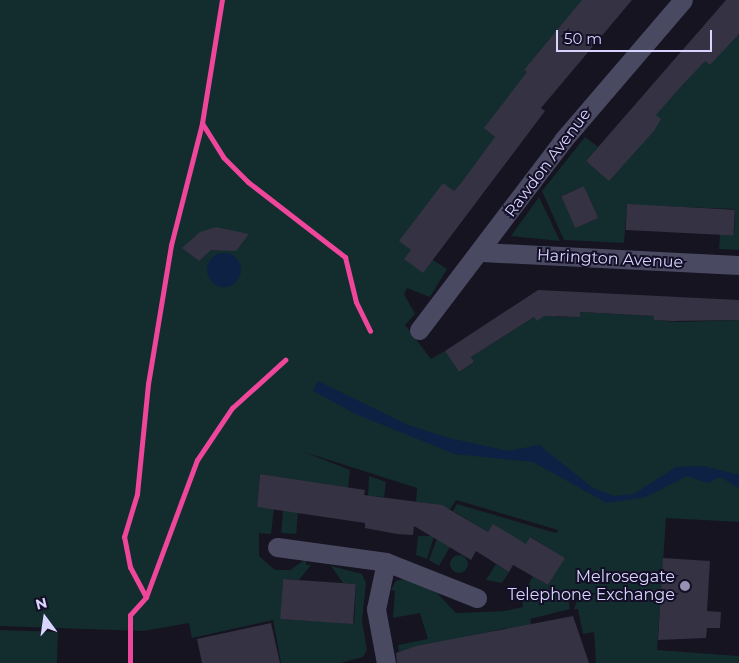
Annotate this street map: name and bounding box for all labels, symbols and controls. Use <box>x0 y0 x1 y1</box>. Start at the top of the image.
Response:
scale bar <box>559 20 715 52</box>
text: 50 m <box>564 29 602 48</box>
street label: Rawdon Avenue <box>501 105 595 221</box>
street label: Harington Avenue <box>536 246 684 272</box>
place label: Melrosegate Telephone Exchange <box>507 567 675 605</box>
marker: Melrosegate Telephone Exchange <box>679 580 691 592</box>
north arrow <box>20 593 70 643</box>
text: N <box>34 593 49 614</box>

